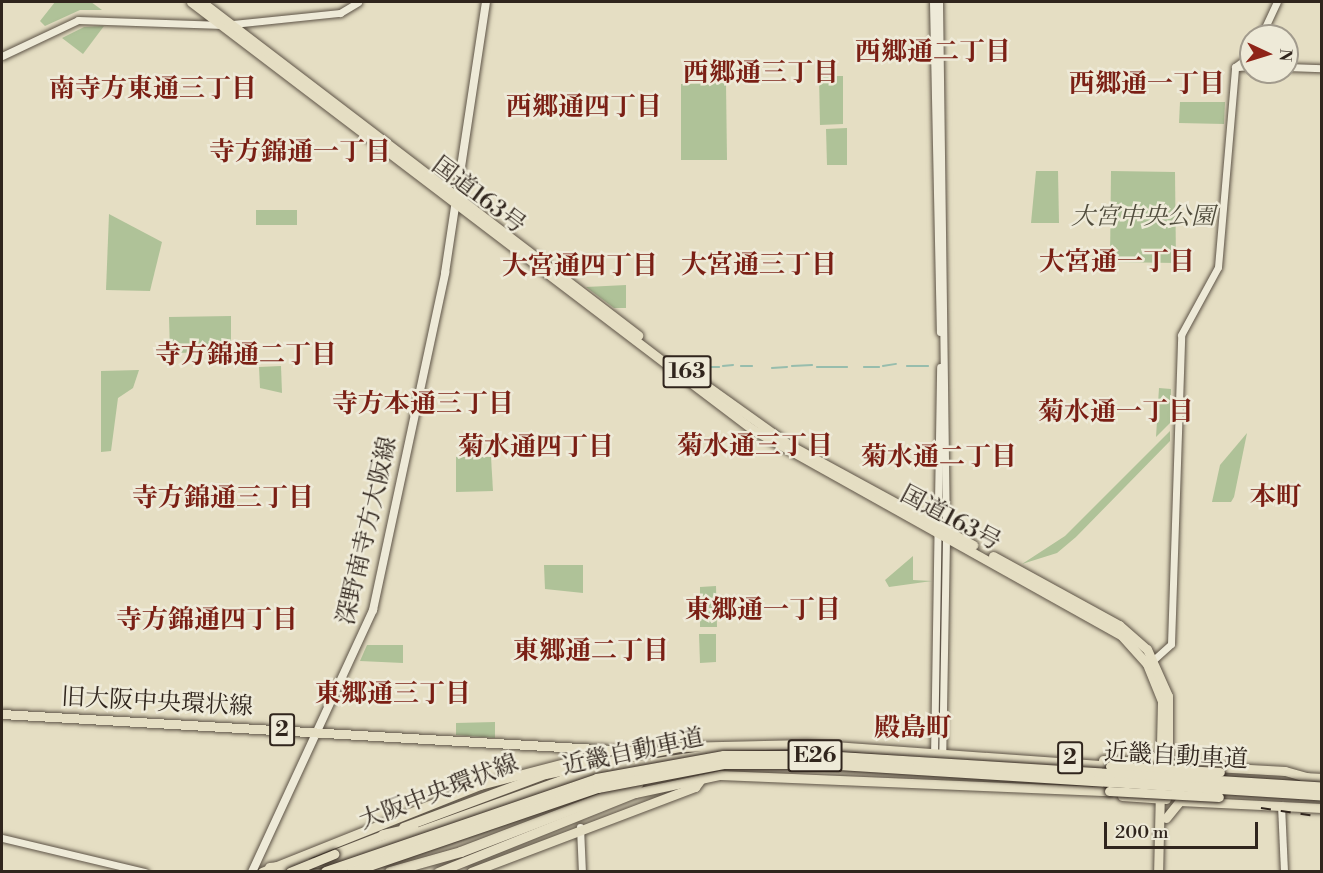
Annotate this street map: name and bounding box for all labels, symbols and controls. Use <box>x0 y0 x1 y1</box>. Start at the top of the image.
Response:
north arrow <box>1239 24 1299 84</box>
district label: 西郷通二丁目 <box>855 37 1011 69</box>
text: N <box>1275 48 1295 62</box>
district label: 西郷通三丁目 <box>683 58 839 90</box>
district label: 西郷通一丁目 <box>1069 69 1225 101</box>
district label: 南寺方東通三丁目 <box>49 74 257 106</box>
district label: 西郷通四丁目 <box>506 92 662 124</box>
district label: 寺方錦通一丁目 <box>209 137 391 169</box>
street label: 国道163号 <box>426 152 530 240</box>
park label: 大宮中央公園 <box>1071 204 1215 232</box>
district label: 大宮通一丁目 <box>1039 247 1195 279</box>
district label: 大宮通三丁目 <box>681 250 837 282</box>
district label: 大宮通四丁目 <box>502 251 658 283</box>
district label: 寺方錦通二丁目 <box>155 340 337 372</box>
road number: 163 <box>662 353 712 391</box>
district label: 寺方本通三丁目 <box>332 389 514 421</box>
district label: 菊水通一丁目 <box>1038 397 1194 429</box>
district label: 菊水通三丁目 <box>677 431 833 463</box>
district label: 菊水通四丁目 <box>458 432 614 464</box>
street label: 深野南寺方大阪線 <box>332 434 404 628</box>
district label: 菊水通二丁目 <box>861 442 1017 474</box>
street label: 国道163号 <box>895 481 1005 557</box>
district label: 本町 <box>1250 482 1302 514</box>
district label: 寺方錦通三丁目 <box>132 483 314 515</box>
district label: 東郷通一丁目 <box>685 595 841 627</box>
district label: 寺方錦通四丁目 <box>116 605 298 637</box>
district label: 東郷通二丁目 <box>513 636 669 668</box>
district label: 東郷通三丁目 <box>315 679 471 711</box>
street label: 旧大阪中央環状線 <box>60 684 254 722</box>
road number: 2 <box>268 711 296 749</box>
district label: 殿島町 <box>874 713 952 745</box>
street label: 近畿自動車道 <box>560 724 706 782</box>
road number: E26 <box>786 737 844 775</box>
road number: 2 <box>1056 739 1084 777</box>
street label: 近畿自動車道 <box>1103 739 1249 775</box>
street label: 大阪中央環状線 <box>355 749 523 837</box>
scale bar <box>1107 810 1262 848</box>
text: 200 m <box>1115 821 1169 844</box>

